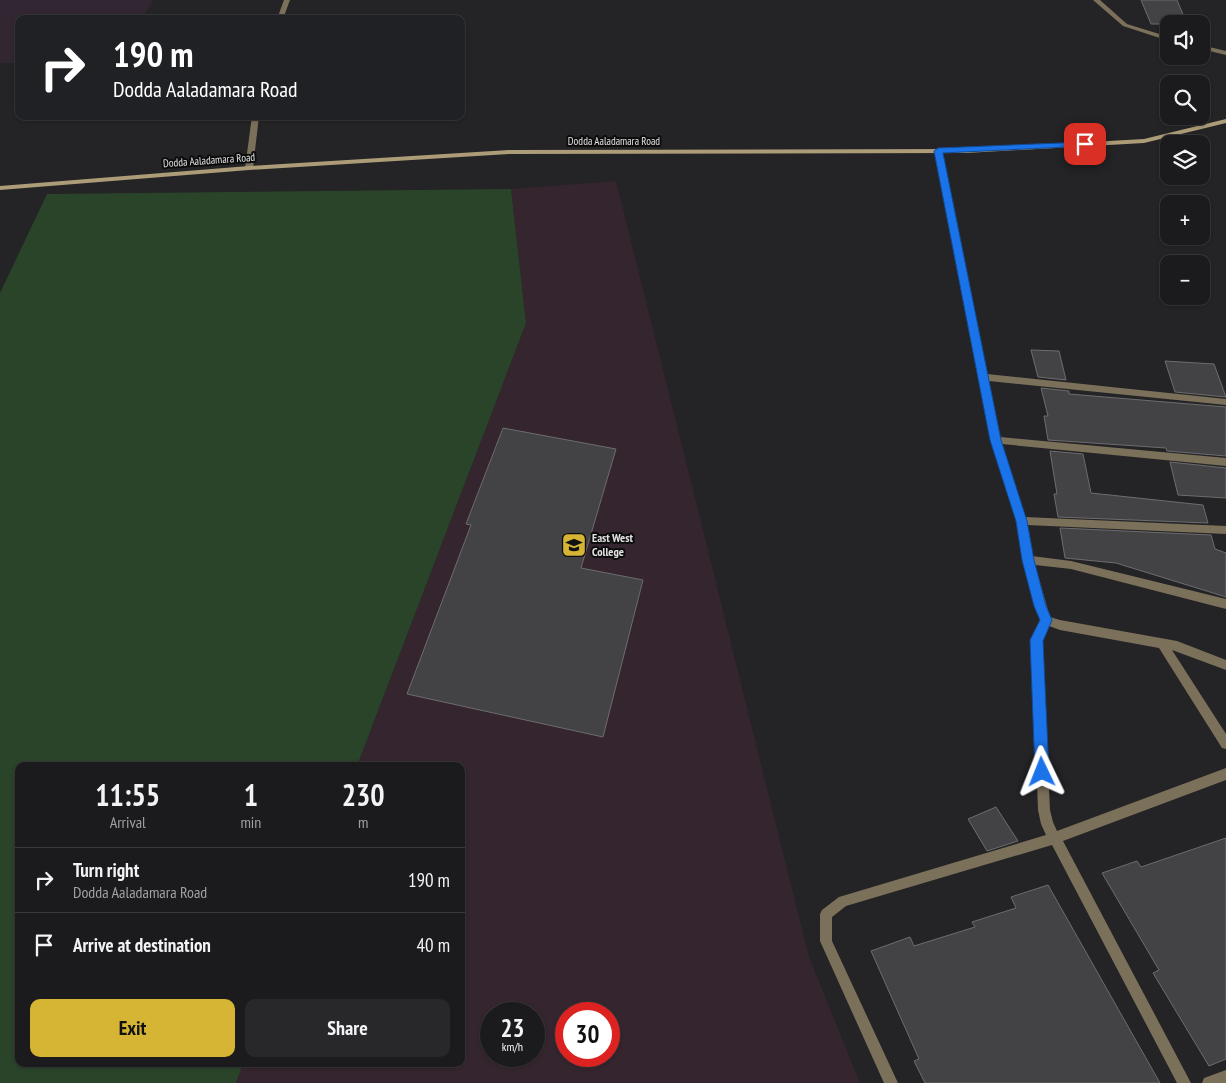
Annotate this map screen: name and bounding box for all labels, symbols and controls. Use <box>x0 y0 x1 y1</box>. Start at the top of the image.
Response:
map controls <box>1160 15 1210 305</box>
button: sound <box>1160 15 1210 65</box>
text: 190 m <box>113 31 194 77</box>
icon: right <box>30 35 95 100</box>
text: Dodda Aaladamara Road <box>113 75 298 103</box>
button: search <box>1160 75 1210 125</box>
pin <box>1064 123 1106 165</box>
icon: arrive <box>1071 130 1099 158</box>
street label: Dodda Aaladamara Road <box>568 134 660 148</box>
button: layers <box>1160 135 1210 185</box>
street label: Dodda Aaladamara Road <box>162 150 256 170</box>
button: + <box>1160 195 1210 245</box>
button: − <box>1160 255 1210 305</box>
place label: East West College <box>592 530 633 559</box>
school or university icon: East West College <box>561 532 587 558</box>
position arrow <box>1015 745 1067 797</box>
text: 11:55 <box>95 775 160 814</box>
text: 1 <box>244 775 258 814</box>
text: 230 <box>342 775 385 814</box>
text: Arrival <box>110 812 146 832</box>
text: min <box>240 812 261 832</box>
text: m <box>358 812 368 832</box>
text: Turn right <box>73 858 139 882</box>
icon: right <box>30 866 58 894</box>
text: 190 m <box>408 868 450 892</box>
text: Dodda Aaladamara Road <box>73 882 207 902</box>
icon: arrive <box>30 931 58 959</box>
text: Arrive at destination <box>73 933 211 957</box>
text: 40 m <box>417 933 450 957</box>
button: Exit <box>30 999 235 1057</box>
button: Share <box>245 999 450 1057</box>
speed limit sign: 30 <box>555 1002 620 1067</box>
text: 23 <box>501 1012 524 1044</box>
text: km/h <box>502 1039 523 1054</box>

